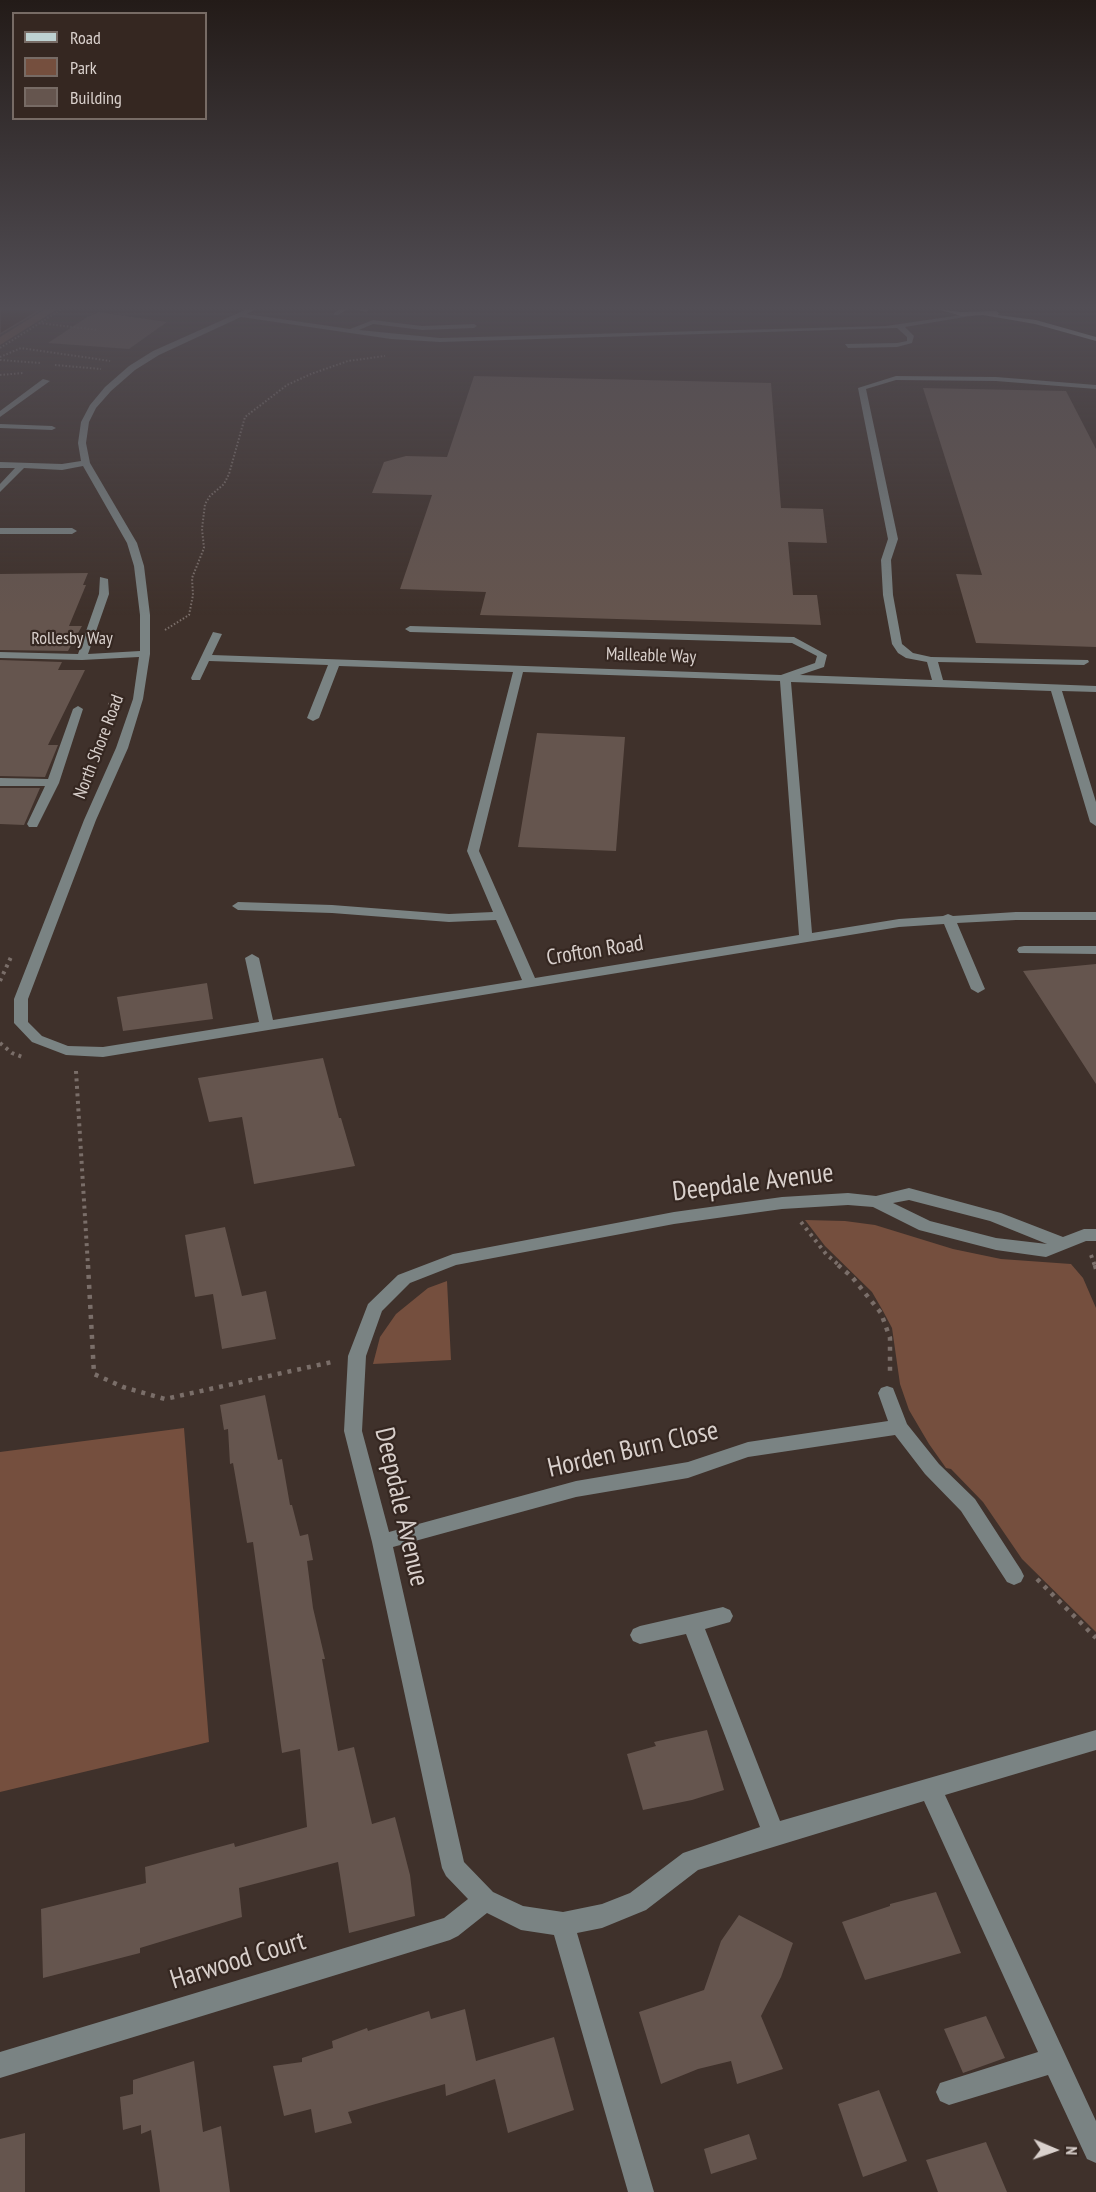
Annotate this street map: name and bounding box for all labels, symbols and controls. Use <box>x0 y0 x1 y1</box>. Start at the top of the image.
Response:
legend <box>12 12 207 120</box>
text: Road <box>70 26 101 49</box>
text: Park <box>70 56 97 79</box>
text: Building <box>70 86 122 109</box>
street label: Rollesby Way <box>31 628 113 650</box>
street label: Malleable Way <box>605 644 697 668</box>
street label: North Shore Road <box>69 692 129 802</box>
street label: Crofton Road <box>545 930 645 972</box>
street label: Deepdale Avenue <box>671 1157 835 1209</box>
street label: Horden Burn Close <box>545 1415 721 1485</box>
street label: Deepdale Avenue <box>367 1424 435 1590</box>
street label: Harwood Court <box>167 1925 309 1997</box>
north arrow <box>1024 2120 1084 2180</box>
text: N <box>1062 2146 1082 2155</box>

